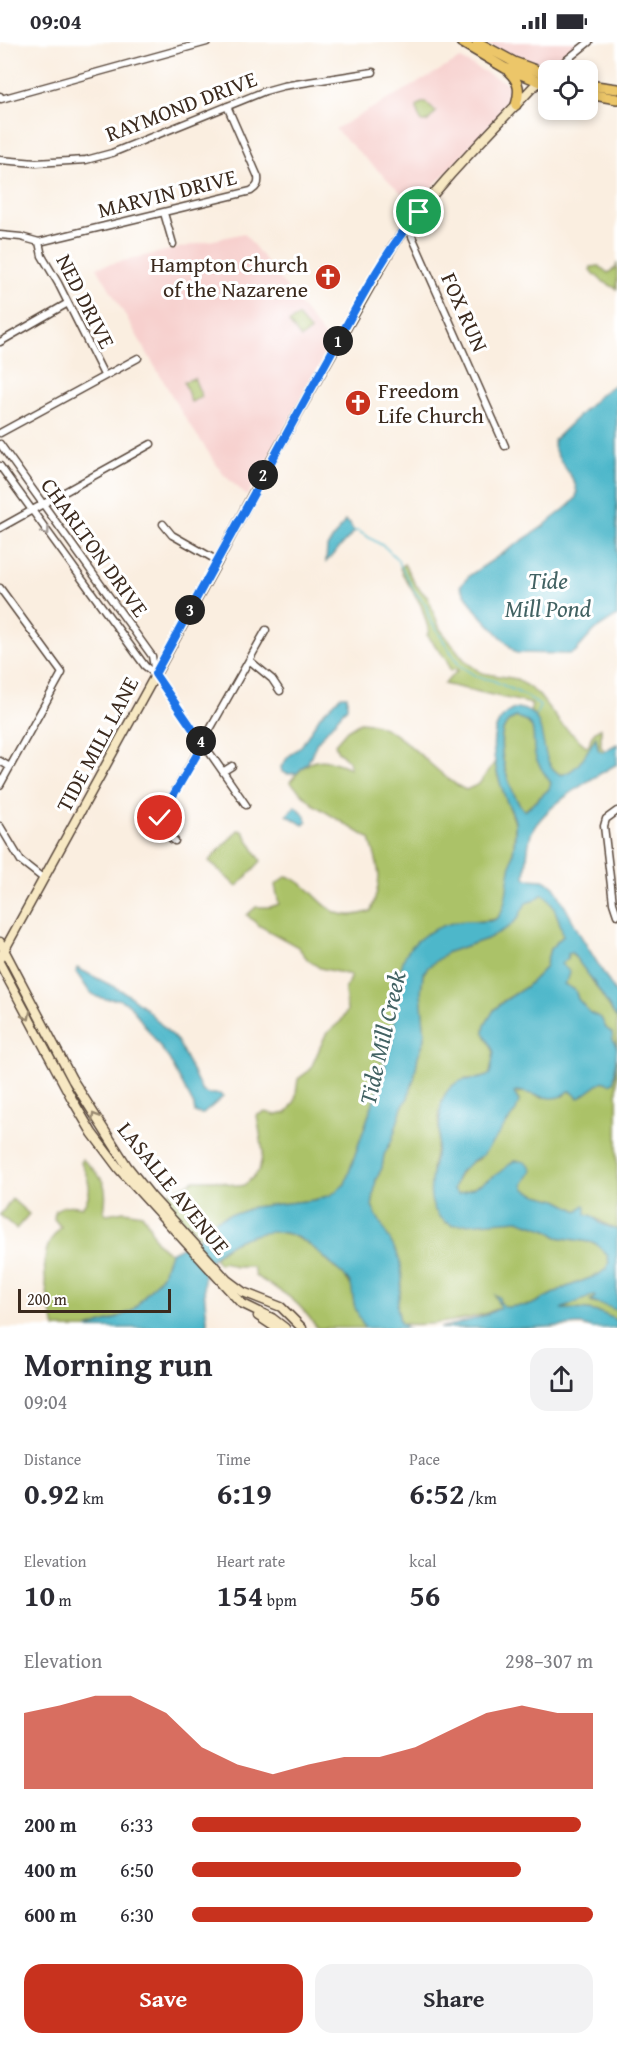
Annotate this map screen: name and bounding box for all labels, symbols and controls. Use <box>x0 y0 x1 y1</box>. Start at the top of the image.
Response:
text: 09:04 <box>30 5 82 37</box>
map controls <box>538 60 598 120</box>
button: locate <box>538 60 598 120</box>
street label: RAYMOND DRIVE <box>101 62 261 150</box>
street label: MARVIN DRIVE <box>94 160 240 226</box>
pin <box>393 186 444 237</box>
icon: arrive <box>402 195 435 228</box>
street label: NED DRIVE <box>49 248 123 354</box>
place label: Hampton Church of the Nazarene <box>150 248 309 305</box>
church icon: Hampton Church of the Nazarene <box>313 262 343 292</box>
street label: FOX RUN <box>433 267 497 357</box>
pin: 1 <box>323 326 353 356</box>
text: 1 <box>334 329 342 353</box>
place label: Freedom Life Church <box>378 374 484 431</box>
church icon: Freedom Life Church <box>343 388 373 418</box>
pin: 2 <box>248 460 278 490</box>
text: 2 <box>259 463 267 487</box>
street label: CHARLTON DRIVE <box>34 471 156 623</box>
one-way arrow <box>39 524 50 535</box>
water label: Tide Mill Pond <box>505 563 592 626</box>
pin: 3 <box>175 595 205 625</box>
text: 3 <box>186 598 194 622</box>
street label: TIDE MILL LANE <box>48 671 146 817</box>
pin: 4 <box>186 726 216 756</box>
text: 4 <box>197 729 205 753</box>
pin <box>134 792 185 843</box>
icon: check <box>143 801 176 834</box>
water label: Tide Mill Creek <box>350 968 414 1108</box>
one-way arrow <box>20 1010 31 1021</box>
one-way arrow <box>91 1113 102 1124</box>
street label: LASALLE AVENUE <box>110 1115 238 1261</box>
scale bar <box>18 1286 171 1314</box>
text: 200 m <box>27 1287 67 1311</box>
text: Morning run <box>24 1340 213 1388</box>
button: share <box>530 1348 593 1411</box>
text: 09:04 <box>24 1387 67 1416</box>
text: Distance <box>24 1447 81 1471</box>
text: Time <box>217 1447 251 1471</box>
text: Pace <box>409 1447 440 1471</box>
text: 0.92 <box>24 1471 79 1515</box>
text: 6:19 <box>217 1471 272 1515</box>
text: 6:52 <box>409 1471 464 1515</box>
text: km <box>79 1486 104 1510</box>
text: /km <box>464 1486 497 1510</box>
text: Elevation <box>24 1549 87 1573</box>
text: Heart rate <box>217 1549 285 1573</box>
text: kcal <box>409 1549 437 1573</box>
text: 10 <box>24 1573 55 1617</box>
text: 154 <box>217 1573 263 1617</box>
text: 56 <box>409 1573 440 1617</box>
text: m <box>55 1588 72 1612</box>
text: bpm <box>263 1588 297 1612</box>
text: Elevation <box>24 1646 102 1675</box>
text: 298–307 m <box>505 1646 593 1675</box>
text: 200 m <box>24 1810 77 1839</box>
text: 6:33 <box>120 1810 154 1839</box>
text: 400 m <box>24 1855 77 1884</box>
text: 6:50 <box>120 1855 154 1884</box>
text: 600 m <box>24 1900 77 1929</box>
text: 6:30 <box>120 1900 154 1929</box>
button: Save <box>24 1964 303 2033</box>
button: Share <box>315 1964 593 2033</box>

